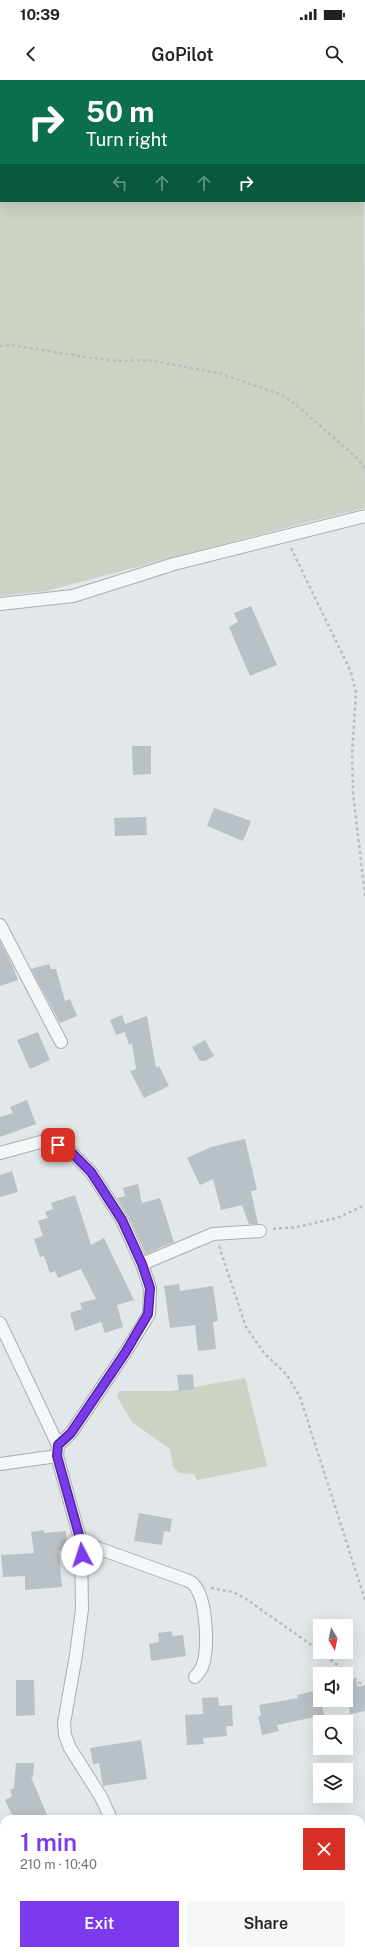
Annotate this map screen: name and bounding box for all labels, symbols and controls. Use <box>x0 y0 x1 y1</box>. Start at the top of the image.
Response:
text: 10:39 <box>20 6 60 23</box>
icon: back <box>20 43 42 65</box>
icon: search <box>323 43 345 65</box>
text: GoPilot <box>151 44 214 65</box>
text: 50 m <box>86 95 154 128</box>
icon: right <box>20 96 72 148</box>
text: Turn right <box>86 129 168 150</box>
icon: left <box>109 172 131 194</box>
icon: ahead <box>151 172 173 194</box>
icon: ahead <box>193 172 215 194</box>
icon: right <box>235 172 257 194</box>
pin <box>41 1128 75 1162</box>
icon: arrive <box>47 1134 69 1156</box>
position arrow <box>61 1534 103 1576</box>
north arrow <box>313 1619 353 1659</box>
map controls <box>313 1619 353 1803</box>
button: sound <box>313 1667 353 1707</box>
button: search <box>313 1715 353 1755</box>
button: layers <box>313 1763 353 1803</box>
text: 1 min <box>20 1828 77 1856</box>
button: close <box>303 1828 345 1870</box>
text: 210 m · 10:40 <box>20 1857 97 1872</box>
button: Exit <box>20 1901 179 1947</box>
button: Share <box>187 1901 345 1947</box>

